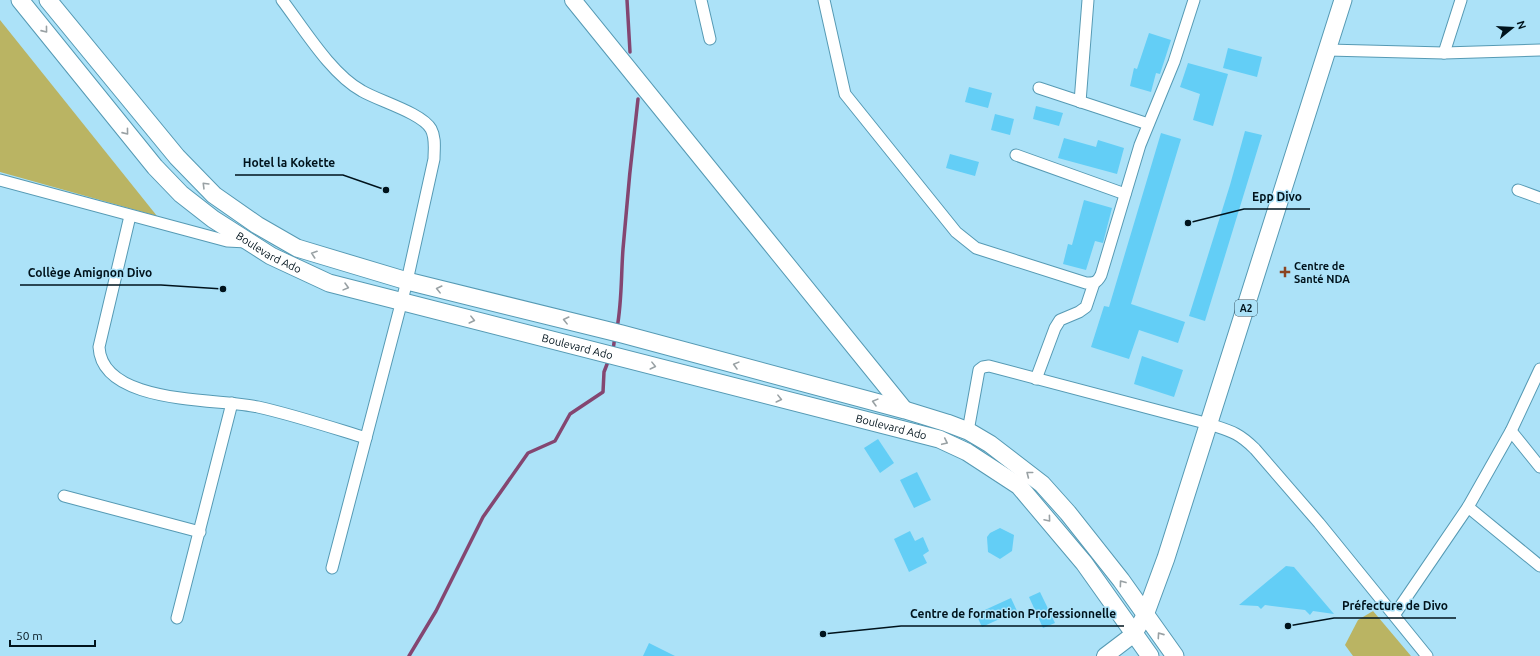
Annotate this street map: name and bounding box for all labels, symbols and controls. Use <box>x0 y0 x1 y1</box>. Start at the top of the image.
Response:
north arrow <box>1492 8 1532 48</box>
text: N <box>1515 19 1528 31</box>
one-way arrow <box>40 26 47 33</box>
one-way arrow <box>122 127 129 134</box>
callout: Hotel la Kokette <box>235 151 343 175</box>
text: Hotel la Kokette <box>243 156 335 169</box>
one-way arrow <box>202 182 210 190</box>
callout: Epp Divo <box>1244 185 1310 209</box>
text: Epp Divo <box>1252 190 1302 203</box>
street label: Boulevard Ado <box>234 229 303 275</box>
one-way arrow <box>311 250 318 258</box>
place label: Centre de Santé NDA <box>1294 260 1350 285</box>
callout: Collège Amignon Divo <box>20 261 161 285</box>
text: Collège Amignon Divo <box>28 266 152 279</box>
marker: Centre de Santé NDA <box>1279 266 1291 278</box>
one-way arrow <box>343 283 350 291</box>
one-way arrow <box>436 285 443 294</box>
road number: A2 <box>1235 300 1257 316</box>
one-way arrow <box>469 316 475 324</box>
one-way arrow <box>562 316 569 325</box>
street label: Boulevard Ado <box>541 332 614 361</box>
one-way arrow <box>733 361 739 369</box>
one-way arrow <box>649 362 656 370</box>
one-way arrow <box>775 394 782 402</box>
one-way arrow <box>872 398 879 407</box>
street label: Boulevard Ado <box>855 412 928 442</box>
one-way arrow <box>941 437 948 445</box>
one-way arrow <box>1027 471 1034 478</box>
one-way arrow <box>1043 514 1050 521</box>
one-way arrow <box>1119 580 1127 587</box>
callout: Préfecture de Divo <box>1334 594 1456 618</box>
text: Préfecture de Divo <box>1342 599 1448 612</box>
callout: Centre de formation Professionnelle <box>901 602 1124 626</box>
text: Centre de formation Professionnelle <box>910 607 1116 620</box>
scale bar <box>10 622 95 648</box>
text: 50 m <box>16 629 43 642</box>
one-way arrow <box>1158 633 1165 640</box>

